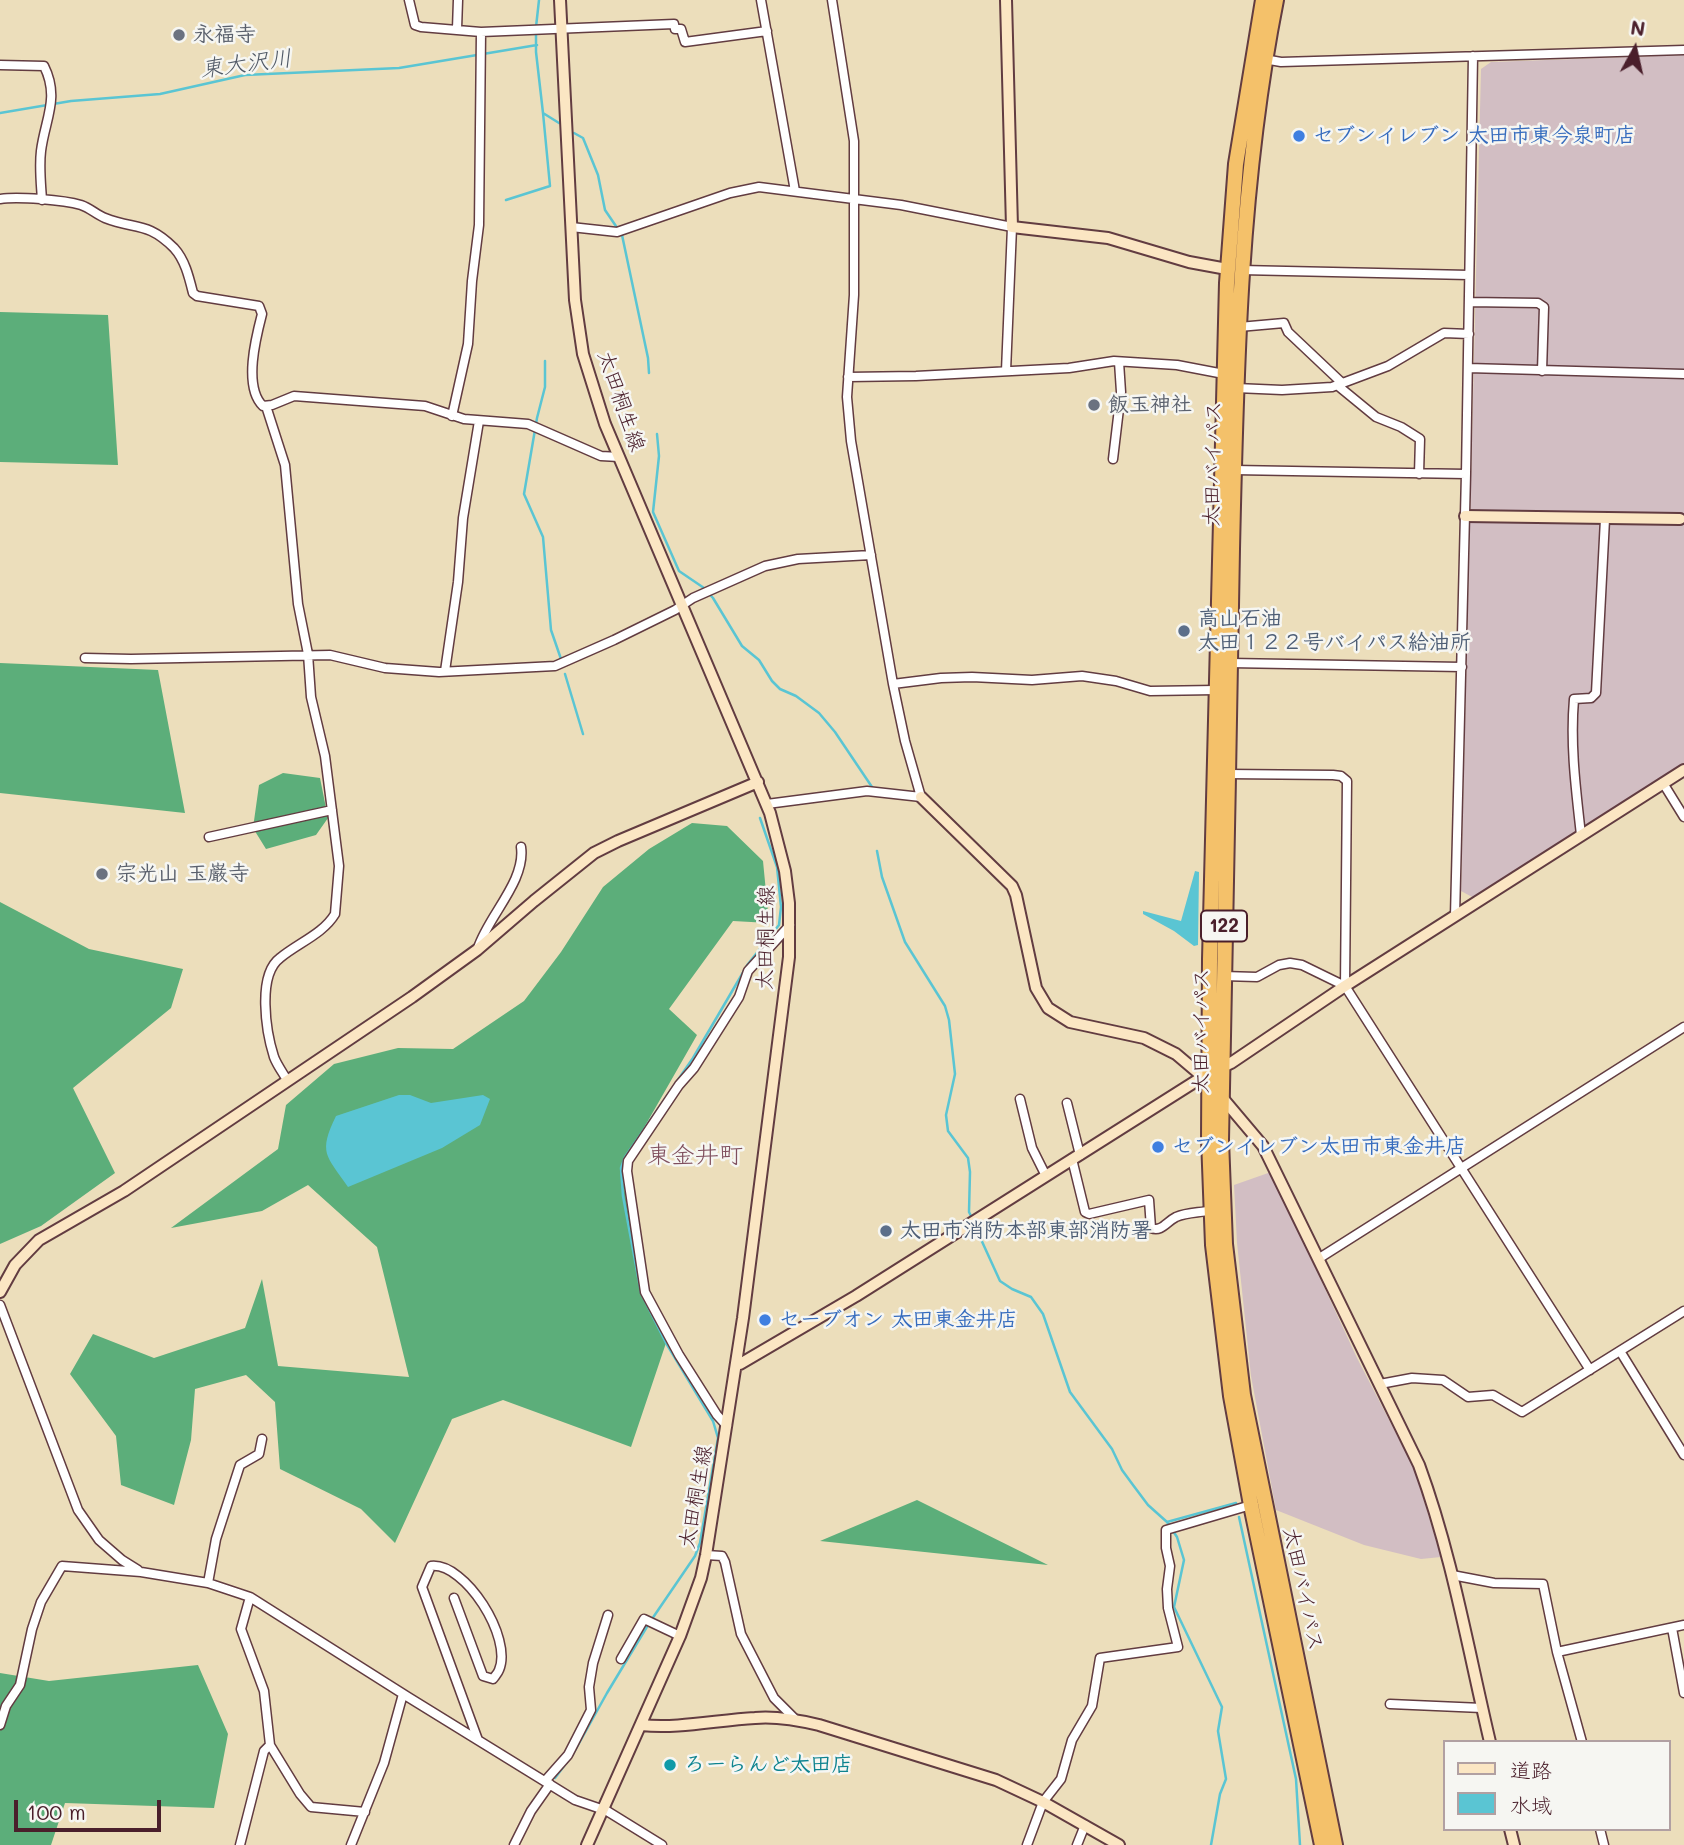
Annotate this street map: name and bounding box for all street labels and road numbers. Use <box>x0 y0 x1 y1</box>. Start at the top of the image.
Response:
street label: 太田桐生線 <box>592 347 650 455</box>
street label: 太田バイパス <box>1199 401 1227 527</box>
street label: 太田桐生線 <box>752 885 780 991</box>
road number: 122 <box>1201 910 1247 942</box>
street label: 太田バイパス <box>1189 968 1215 1094</box>
street label: 太田桐生線 <box>674 1443 718 1551</box>
street label: 太田バイパス <box>1278 1525 1328 1653</box>

